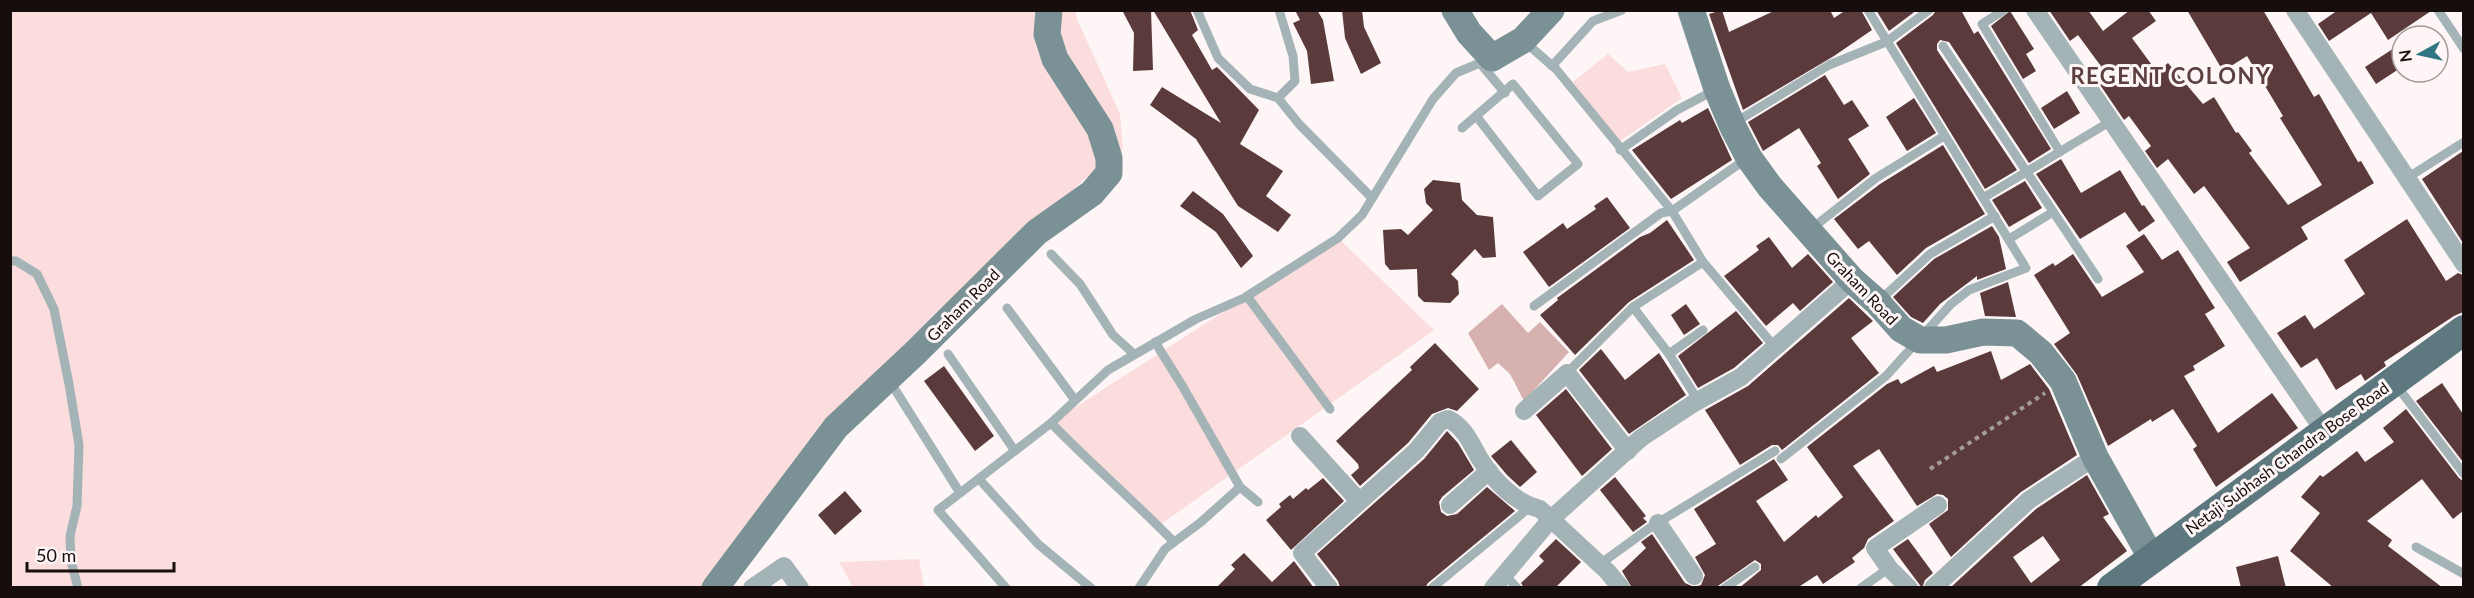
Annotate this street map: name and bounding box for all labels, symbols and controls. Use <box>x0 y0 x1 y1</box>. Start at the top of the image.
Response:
north arrow <box>2390 24 2450 84</box>
text: N <box>2394 49 2415 64</box>
district label: REGENT COLONY <box>2070 62 2272 89</box>
street label: Graham Road <box>1823 247 1902 328</box>
street label: Graham Road <box>922 264 1003 345</box>
street label: Netaji Subhash Chandra Bose Road <box>2181 377 2392 538</box>
scale bar <box>27 535 174 573</box>
text: 50 m <box>36 544 76 566</box>

